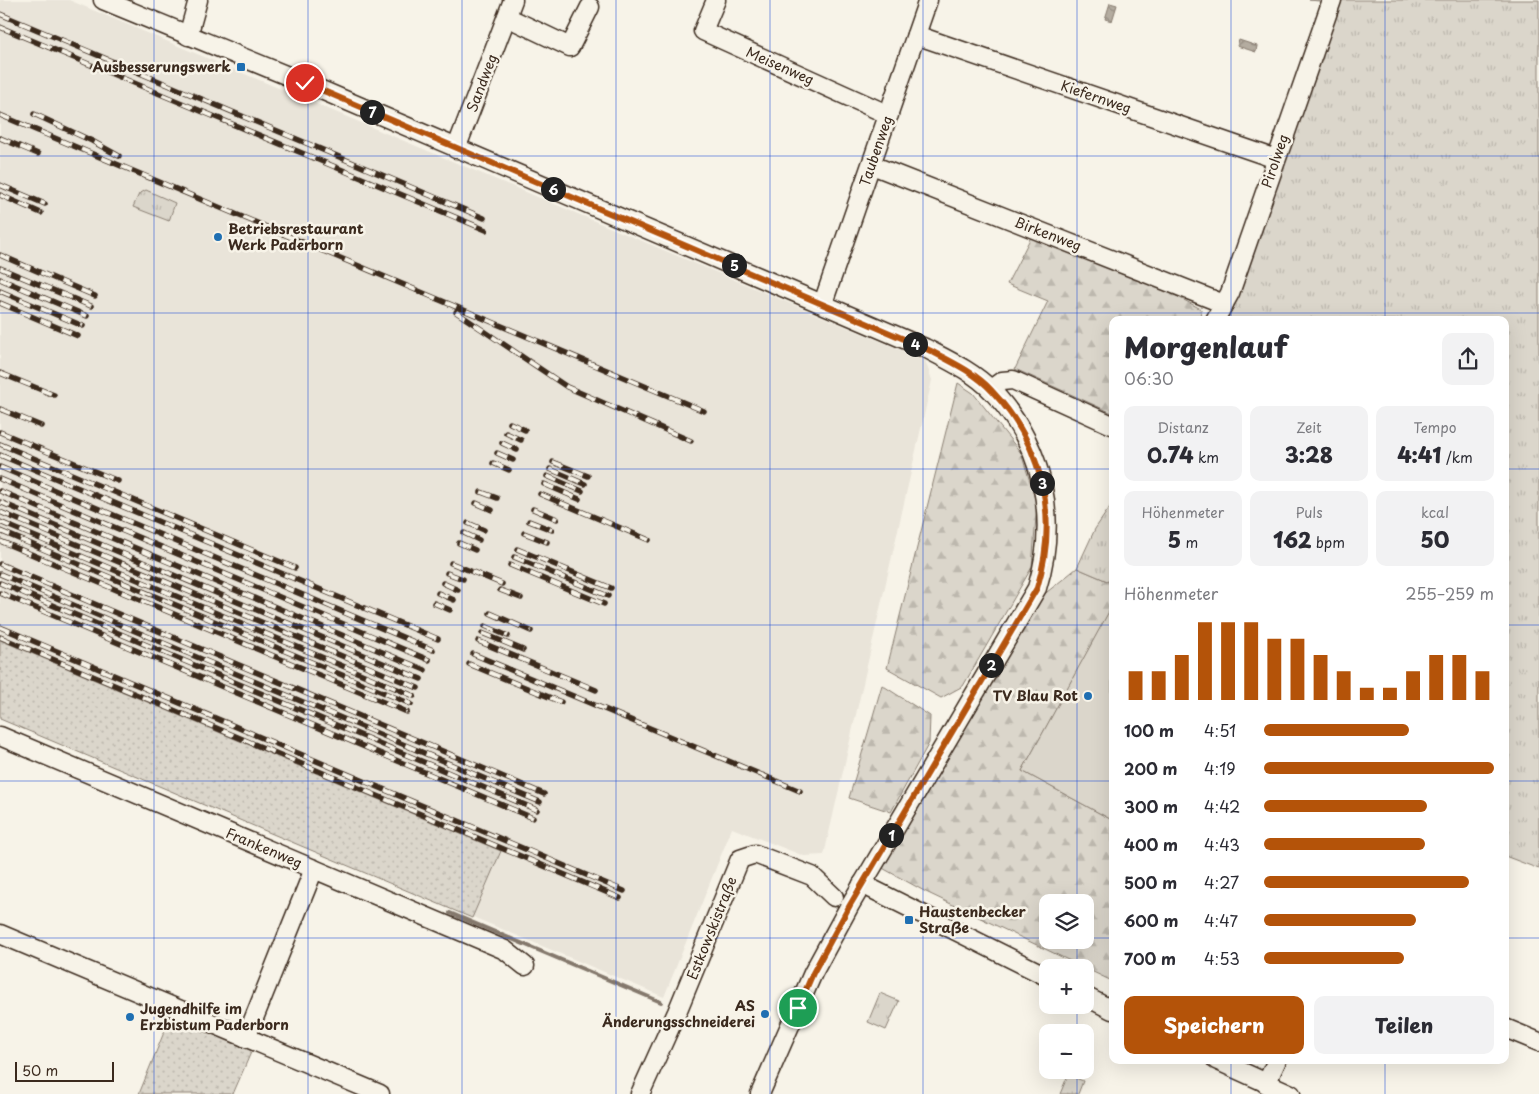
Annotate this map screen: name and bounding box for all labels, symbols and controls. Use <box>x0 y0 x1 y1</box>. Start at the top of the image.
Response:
street label: Meisenweg <box>743 41 818 90</box>
street label: Sandweg <box>461 51 502 115</box>
place label: Ausbesserungswerk <box>92 56 232 77</box>
marker: Ausbesserungswerk <box>235 61 247 73</box>
pin <box>284 62 326 104</box>
icon: check <box>291 69 319 97</box>
street label: Kiefernweg <box>1058 75 1134 118</box>
pin: 7 <box>360 100 384 124</box>
text: 7 <box>368 102 377 123</box>
street label: Taubenweg <box>854 113 897 189</box>
street label: Pirolweg <box>1256 131 1294 191</box>
pin: 6 <box>540 176 566 202</box>
text: 6 <box>549 179 558 200</box>
street label: Birkenweg <box>1012 211 1085 256</box>
place label: Betriebsrestaurant Werk Paderborn <box>228 218 364 255</box>
marker: Betriebsrestaurant Werk Paderborn <box>212 231 224 243</box>
pin: 5 <box>722 252 746 278</box>
text: 5 <box>730 255 739 276</box>
text: Morgenlauf <box>1124 325 1288 368</box>
pin: 4 <box>902 332 928 356</box>
button: share <box>1442 333 1494 385</box>
text: 4 <box>911 334 920 355</box>
text: 06:30 <box>1124 366 1174 390</box>
text: Distanz <box>1157 417 1209 438</box>
text: Zeit <box>1296 417 1322 438</box>
text: Tempo <box>1414 417 1456 438</box>
text: 0.74 <box>1147 438 1194 470</box>
text: 3:28 <box>1285 438 1333 470</box>
text: 4:41 <box>1397 438 1441 470</box>
text: km <box>1194 447 1219 468</box>
text: /km <box>1441 447 1473 468</box>
pin: 3 <box>1030 470 1054 496</box>
text: 3 <box>1038 473 1047 494</box>
text: Höhenmeter <box>1142 502 1224 523</box>
text: Puls <box>1295 502 1323 523</box>
text: kcal <box>1421 502 1449 523</box>
text: 5 <box>1168 523 1181 555</box>
text: 162 <box>1273 523 1311 555</box>
text: 50 <box>1421 523 1449 555</box>
text: m <box>1181 532 1198 553</box>
text: bpm <box>1311 532 1345 553</box>
text: Höhenmeter <box>1124 581 1218 605</box>
text: 255–259 m <box>1405 581 1494 605</box>
pin: 2 <box>978 652 1004 678</box>
text: 2 <box>987 655 996 676</box>
place label: TV Blau Rot <box>993 685 1078 706</box>
marker: TV Blau Rot <box>1082 690 1094 702</box>
text: 100 m <box>1124 718 1174 742</box>
text: 4:51 <box>1204 718 1236 742</box>
text: 200 m <box>1124 756 1178 780</box>
text: 4:19 <box>1204 756 1236 780</box>
text: 300 m <box>1124 794 1178 818</box>
text: 4:42 <box>1204 794 1240 818</box>
street label: Frankenweg <box>223 822 306 873</box>
pin: 1 <box>878 822 904 848</box>
text: 1 <box>888 825 895 846</box>
text: 400 m <box>1124 832 1178 856</box>
text: 4:43 <box>1204 832 1240 856</box>
text: 500 m <box>1124 870 1177 894</box>
text: 4:27 <box>1204 870 1239 894</box>
street label: Estkowskistraße <box>681 873 742 983</box>
map controls <box>1039 894 1094 1079</box>
button: layers <box>1039 894 1094 949</box>
place label: Haustenbecker Straße <box>919 901 1027 938</box>
text: 600 m <box>1124 908 1178 932</box>
text: 4:47 <box>1204 908 1238 932</box>
marker: Haustenbecker Straße <box>903 914 915 926</box>
text: 700 m <box>1124 946 1176 970</box>
text: 4:53 <box>1204 946 1240 970</box>
button: + <box>1039 959 1094 1014</box>
pin <box>777 987 819 1029</box>
icon: arrive <box>784 994 812 1022</box>
place label: AS Änderungsschneiderei <box>601 995 755 1032</box>
button: Speichern <box>1124 996 1304 1054</box>
button: Teilen <box>1314 996 1494 1054</box>
place label: Jugendhilfe im Erzbistum Paderborn <box>140 998 289 1035</box>
marker: AS Änderungsschneiderei <box>759 1008 771 1020</box>
marker: Jugendhilfe im Erzbistum Paderborn <box>124 1011 136 1023</box>
button: − <box>1039 1024 1094 1079</box>
scale bar <box>15 1059 114 1082</box>
text: 50 m <box>22 1060 58 1081</box>

